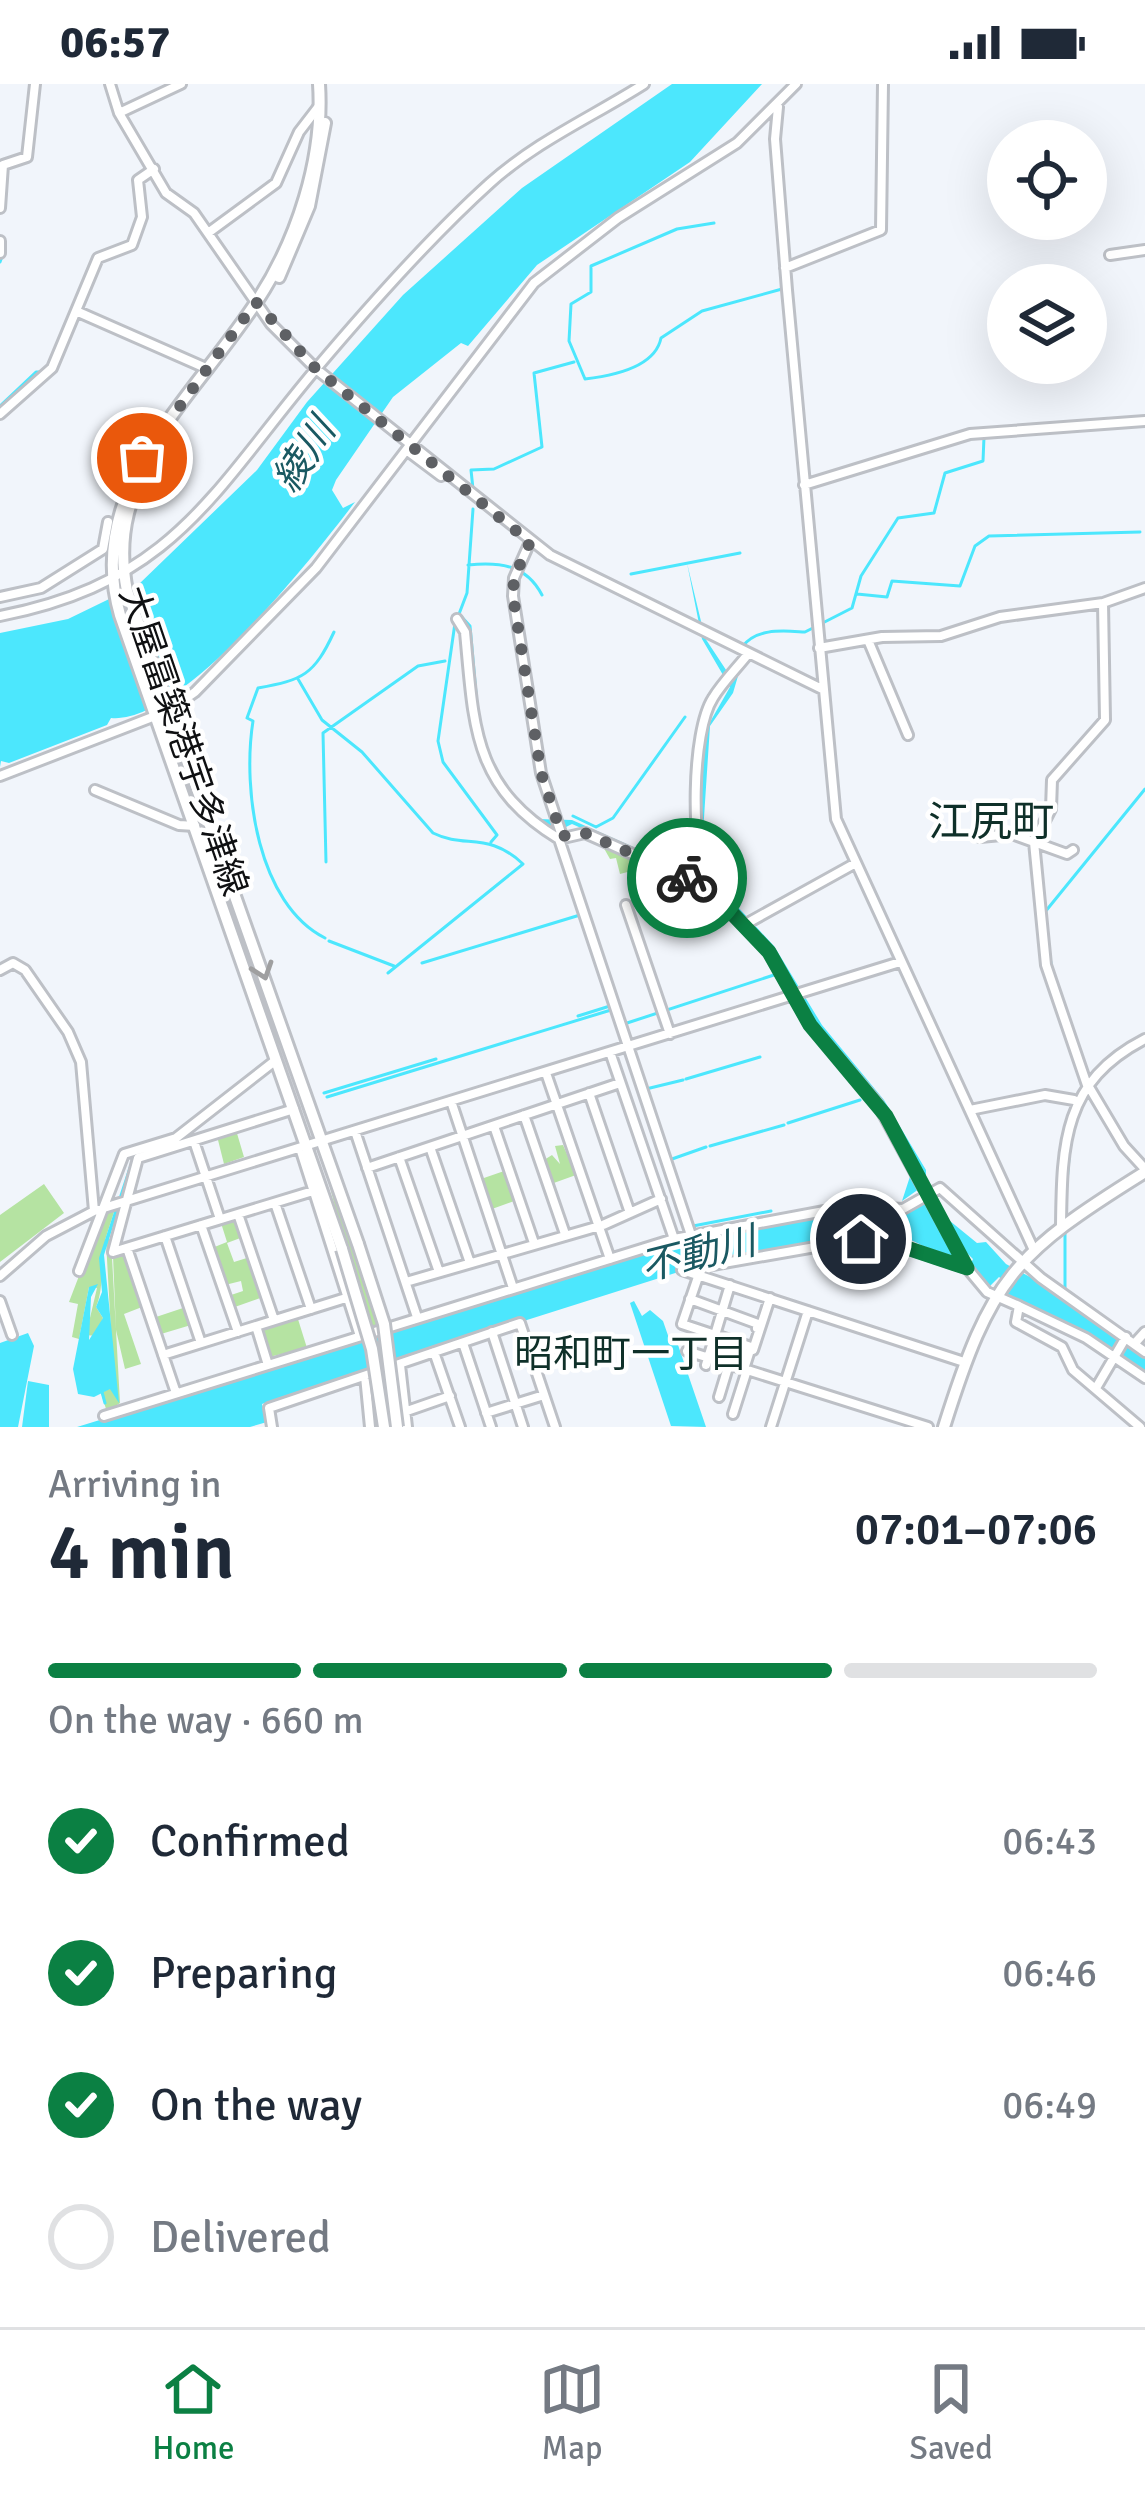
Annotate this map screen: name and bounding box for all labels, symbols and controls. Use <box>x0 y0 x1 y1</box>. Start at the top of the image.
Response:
text: 06:57 <box>60 15 170 70</box>
map controls <box>987 120 1107 384</box>
button: locate <box>987 120 1107 240</box>
button: layers <box>987 264 1107 384</box>
water label: 綾川 <box>263 406 348 501</box>
pin <box>91 407 193 509</box>
icon: bag <box>109 425 175 491</box>
street label: 大屋冨築港宇多津線 <box>109 580 257 902</box>
district label: 江尻町 <box>928 797 1054 848</box>
courier <box>627 818 747 938</box>
icon: bike <box>654 845 720 911</box>
one-way arrow <box>248 960 273 981</box>
pin <box>810 1188 912 1290</box>
icon: home <box>828 1206 894 1272</box>
water label: 不動川 <box>635 1216 764 1291</box>
district label: 昭和町一丁目 <box>514 1330 748 1378</box>
text: Arriving in <box>48 1460 222 1508</box>
text: 07:01–07:06 <box>855 1502 1097 1557</box>
text: 4 min <box>48 1505 235 1601</box>
text: On the way · 660 m <box>48 1696 364 1744</box>
icon: check <box>48 1808 114 1874</box>
text: Confirmed <box>150 1814 350 1869</box>
text: 06:43 <box>1002 1817 1097 1865</box>
icon: check <box>48 1940 114 2006</box>
text: Preparing <box>150 1946 338 2001</box>
text: 06:46 <box>1002 1949 1097 1997</box>
icon: check <box>48 2072 114 2138</box>
text: On the way <box>150 2078 362 2133</box>
text: 06:49 <box>1002 2081 1097 2129</box>
text: Delivered <box>150 2210 331 2265</box>
tab: Home <box>152 2356 235 2469</box>
tab: Map <box>539 2356 605 2469</box>
tab: Saved <box>910 2356 993 2469</box>

